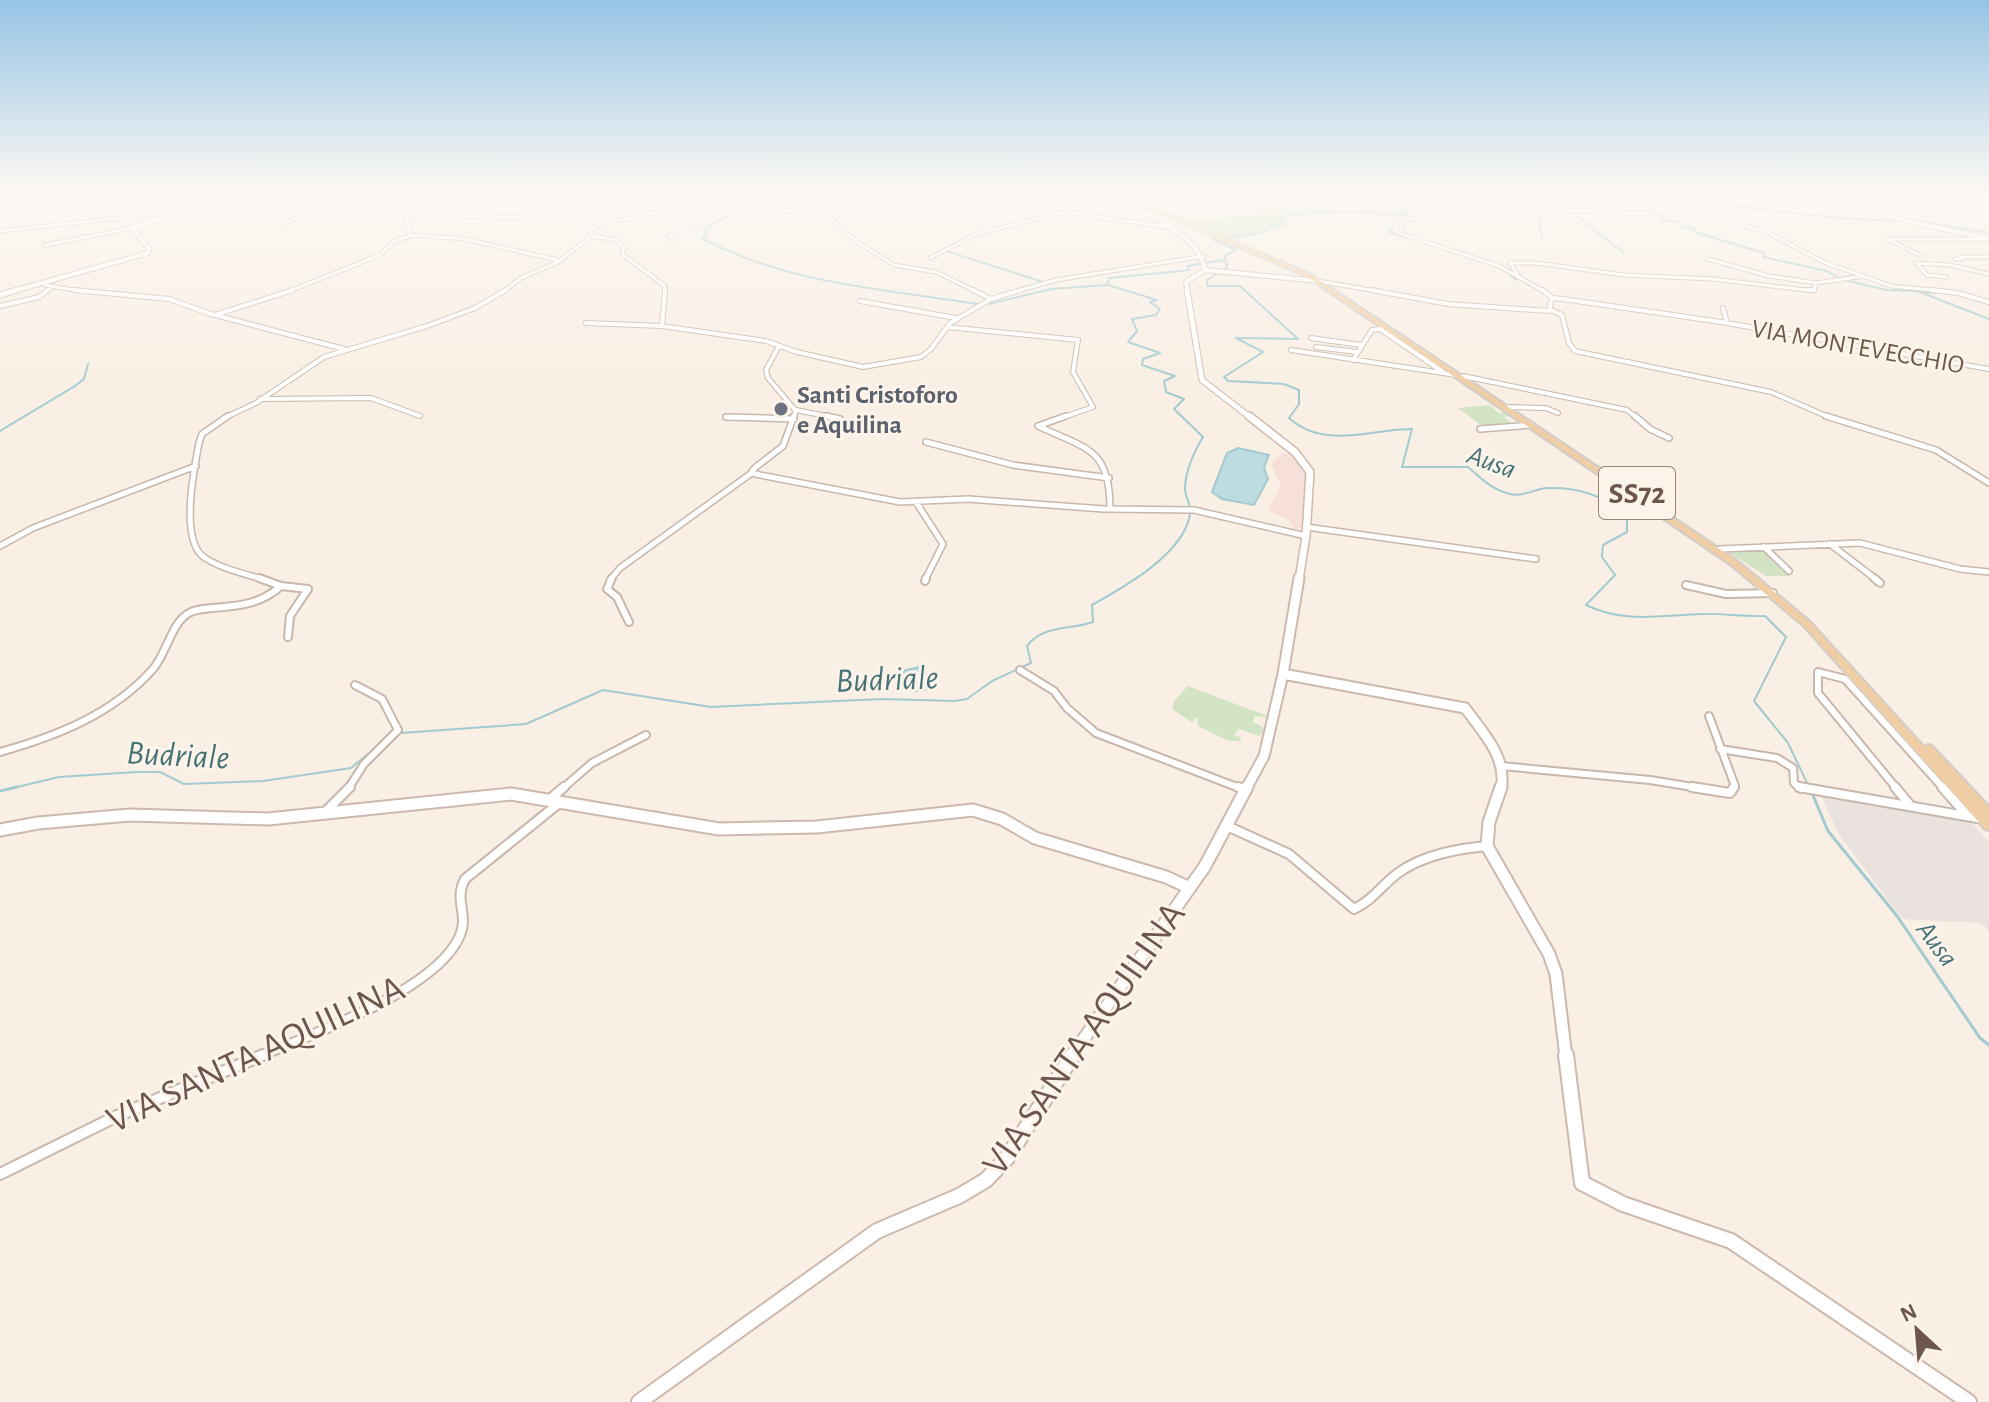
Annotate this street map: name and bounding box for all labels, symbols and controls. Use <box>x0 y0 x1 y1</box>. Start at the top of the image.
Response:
street label: VIA MONTEVECCHIO <box>1750 315 1966 378</box>
place label: Santi Cristoforo e Aquilina <box>797 382 958 438</box>
marker: Santi Cristoforo e Aquilina <box>772 400 790 418</box>
water label: Ausa <box>1462 441 1519 484</box>
road number: SS72 <box>1599 467 1675 519</box>
water label: Budriale <box>835 661 939 699</box>
water label: Budriale <box>126 736 230 776</box>
street label: VIA SANTA AQUILINA <box>976 896 1193 1183</box>
water label: Ausa <box>1910 915 1962 972</box>
street label: VIA SANTA AQUILINA <box>101 969 411 1140</box>
north arrow <box>1877 1290 1957 1370</box>
text: N <box>1897 1300 1920 1326</box>

